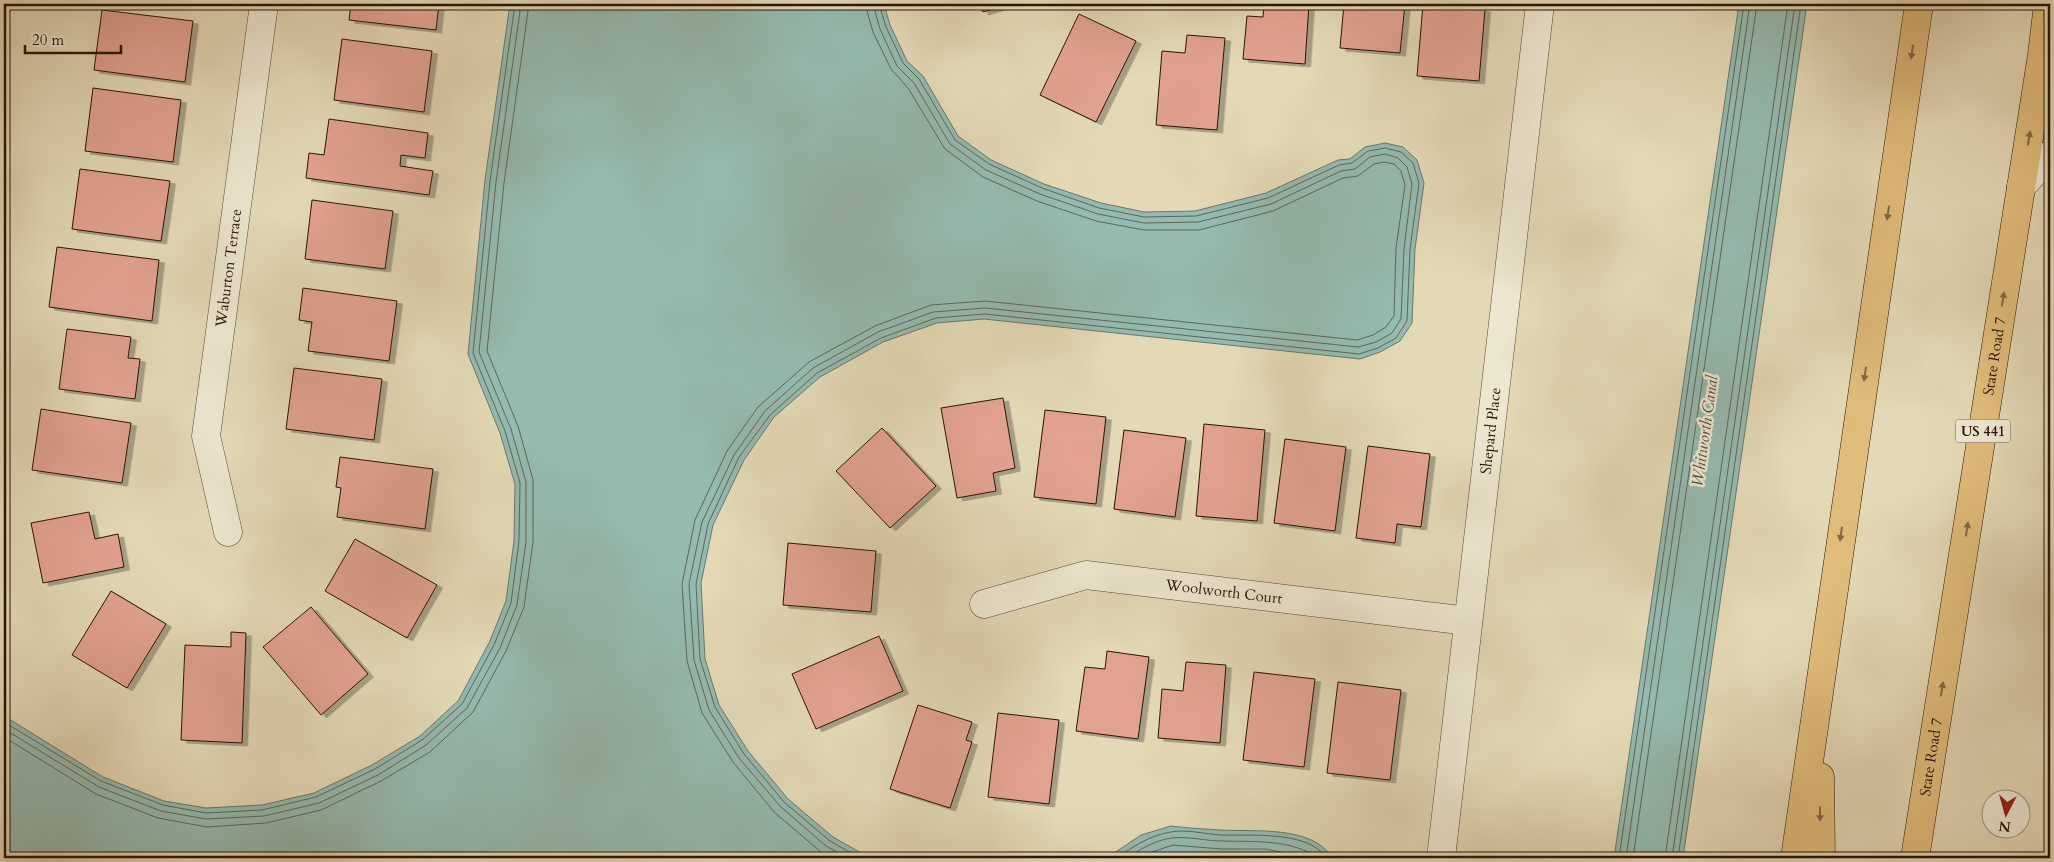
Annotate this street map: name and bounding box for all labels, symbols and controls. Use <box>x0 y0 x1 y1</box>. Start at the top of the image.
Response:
scale bar <box>25 22 121 54</box>
text: 20 m <box>32 30 64 50</box>
one-way arrow <box>1907 44 1915 60</box>
one-way arrow <box>2025 130 2033 146</box>
one-way arrow <box>1884 205 1892 221</box>
street label: Waburton Terrace <box>211 207 246 329</box>
one-way arrow <box>2000 291 2008 307</box>
street label: State Road 7 <box>1978 315 2010 397</box>
one-way arrow <box>1860 366 1868 382</box>
water label: Whitworth Canal <box>1686 374 1724 488</box>
street label: Shepard Place <box>1476 386 1506 475</box>
road number: US 441 <box>1956 420 2010 442</box>
one-way arrow <box>1964 520 1972 536</box>
one-way arrow <box>1837 527 1845 543</box>
street label: Woolworth Court <box>1164 575 1284 609</box>
one-way arrow <box>1938 681 1946 697</box>
street label: State Road 7 <box>1915 716 1947 798</box>
north arrow <box>1982 790 2032 840</box>
one-way arrow <box>1816 806 1824 822</box>
text: N <box>1998 816 2012 837</box>

